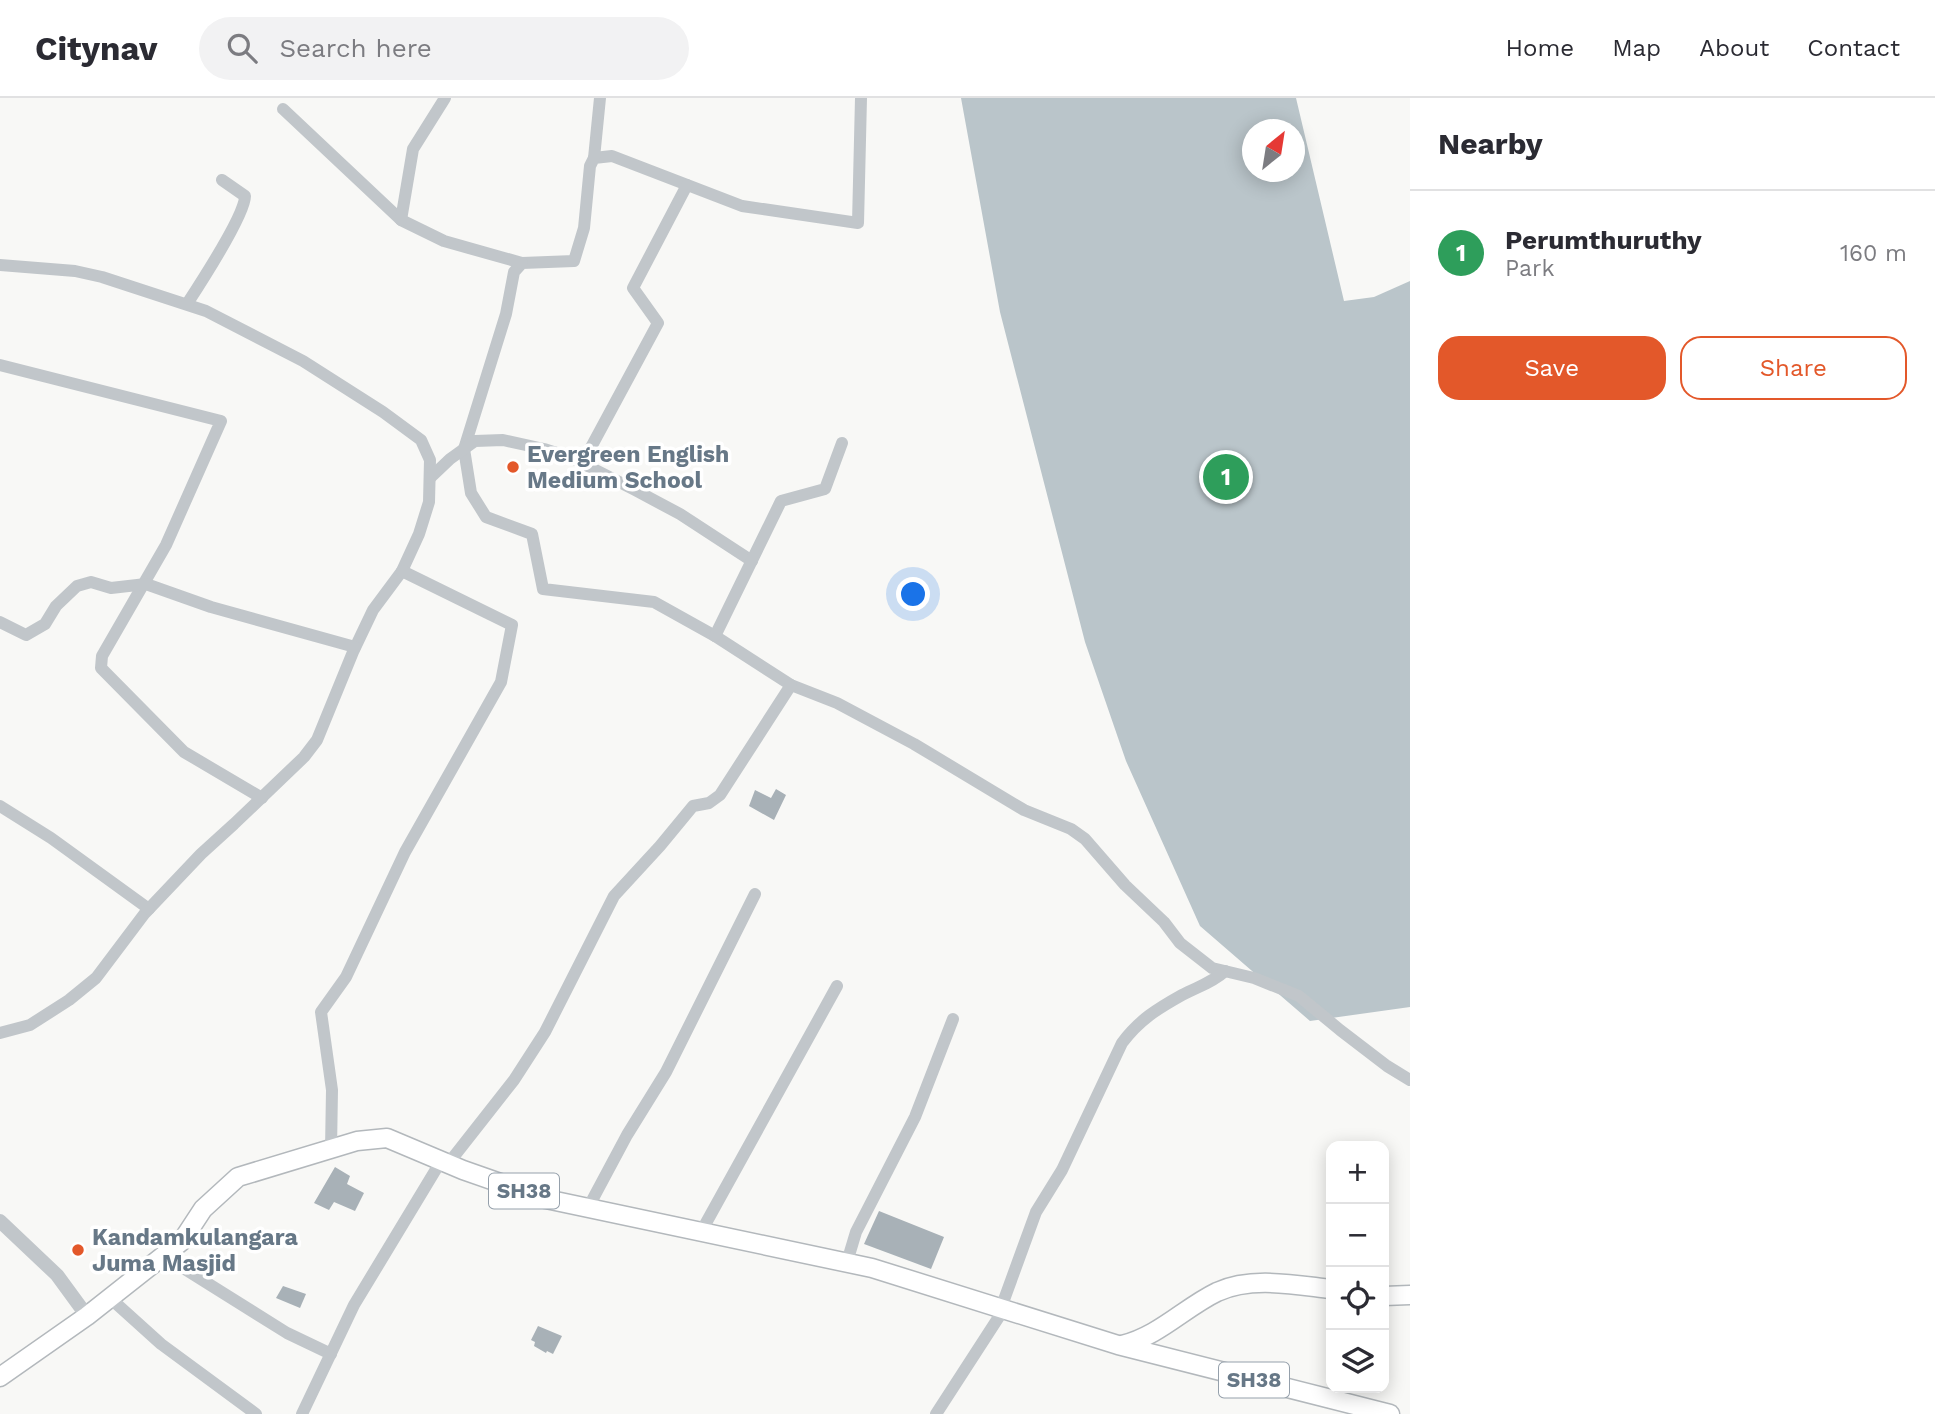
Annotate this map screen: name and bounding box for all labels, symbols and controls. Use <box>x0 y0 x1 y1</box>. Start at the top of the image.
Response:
search box <box>199 17 689 80</box>
text: Citynav <box>35 29 157 68</box>
icon: search <box>223 29 261 67</box>
text: Search here <box>279 33 432 63</box>
text: Home <box>1506 34 1574 62</box>
text: Map <box>1612 34 1661 62</box>
text: About <box>1699 34 1769 62</box>
text: Contact <box>1807 34 1900 62</box>
north arrow <box>1242 119 1305 182</box>
text: Nearby <box>1438 126 1543 161</box>
text: Perumthuruthy <box>1505 225 1702 255</box>
text: 1 <box>1456 240 1466 267</box>
text: 160 m <box>1840 240 1907 267</box>
text: Park <box>1505 255 1554 282</box>
button: Save <box>1438 336 1666 400</box>
button: Share <box>1680 336 1907 400</box>
place label: Evergreen English Medium School <box>527 441 729 494</box>
pin: 1 <box>1203 451 1249 503</box>
marker: Evergreen English Medium School <box>505 459 521 475</box>
your location <box>896 577 930 611</box>
map controls <box>1326 1141 1389 1393</box>
button: + <box>1326 1141 1389 1204</box>
road number: SH38 <box>489 1174 559 1208</box>
button: − <box>1326 1204 1389 1267</box>
place label: Kandamkulangara Juma Masjid <box>92 1224 298 1277</box>
marker: Kandamkulangara Juma Masjid <box>70 1242 86 1258</box>
button: locate <box>1326 1267 1389 1330</box>
button: layers <box>1326 1330 1389 1393</box>
road number: SH38 <box>1219 1362 1289 1398</box>

